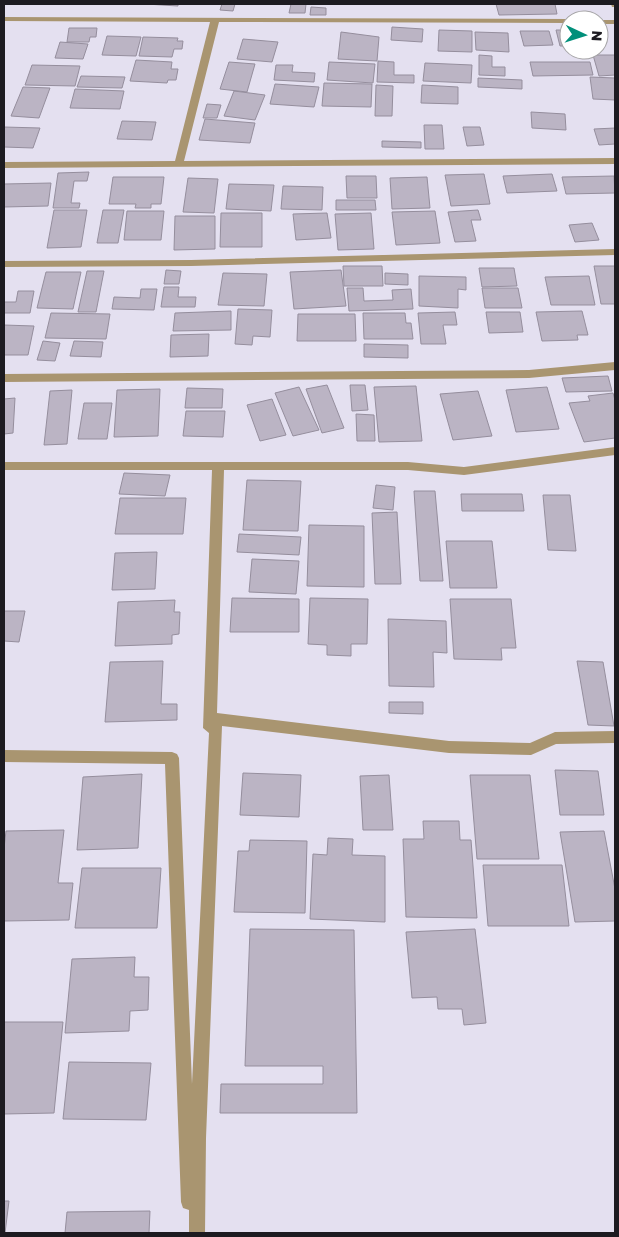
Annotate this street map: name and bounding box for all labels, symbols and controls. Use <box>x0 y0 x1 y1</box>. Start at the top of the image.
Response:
north arrow <box>559 10 609 60</box>
text: N <box>589 30 606 42</box>

